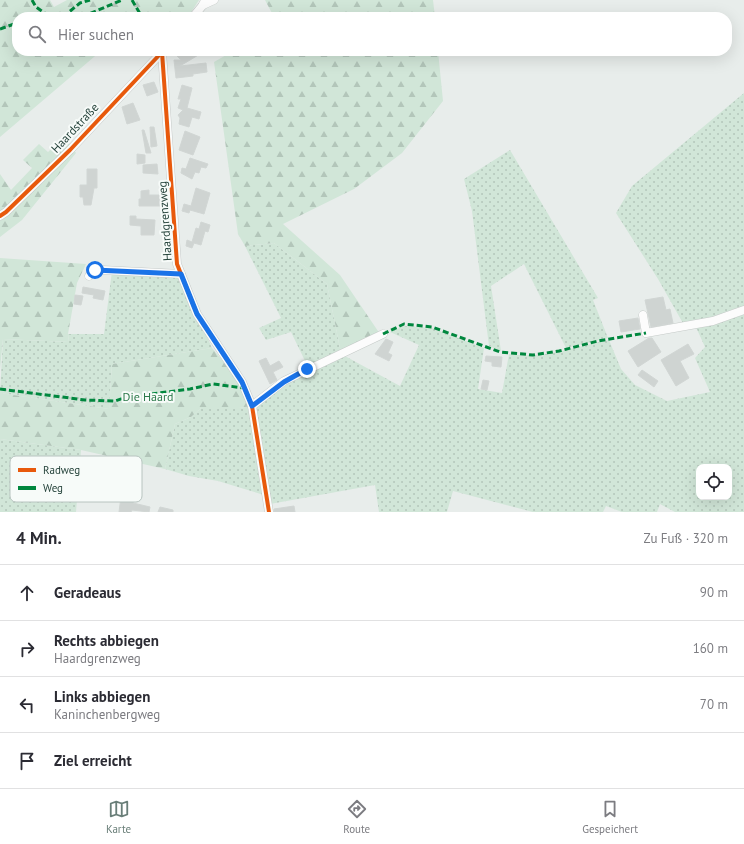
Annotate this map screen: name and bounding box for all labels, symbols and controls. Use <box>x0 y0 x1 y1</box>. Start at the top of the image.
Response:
search box <box>12 12 732 56</box>
icon: search <box>26 23 48 45</box>
text: Hier suchen <box>58 25 134 44</box>
street label: Haardstraße <box>48 100 102 156</box>
street label: Haardgrenzweg <box>154 181 175 262</box>
route start <box>86 261 104 279</box>
route end <box>298 360 316 378</box>
park label: Die Haard <box>123 389 173 404</box>
legend <box>10 456 142 502</box>
text: Radweg <box>43 463 80 477</box>
map controls <box>696 464 732 500</box>
button: locate <box>696 464 732 500</box>
text: Weg <box>43 481 63 495</box>
text: 4 Min. <box>16 527 62 549</box>
text: Zu Fuß · 320 m <box>644 530 728 547</box>
icon: ahead <box>16 582 38 604</box>
text: Geradeaus <box>54 583 121 602</box>
text: 90 m <box>700 584 728 601</box>
text: Rechts abbiegen <box>54 631 159 650</box>
icon: right <box>16 638 38 660</box>
text: 160 m <box>693 640 728 657</box>
text: Haardgrenzweg <box>54 650 141 667</box>
text: Links abbiegen <box>54 687 150 706</box>
icon: left <box>16 694 38 716</box>
text: 70 m <box>700 696 728 713</box>
text: Kaninchenbergweg <box>54 706 160 723</box>
icon: arrive <box>16 750 38 772</box>
text: Ziel erreicht <box>54 751 132 770</box>
tab: Karte <box>106 798 131 836</box>
tab: Route <box>343 798 370 836</box>
tab: Gespeichert <box>582 798 638 836</box>

